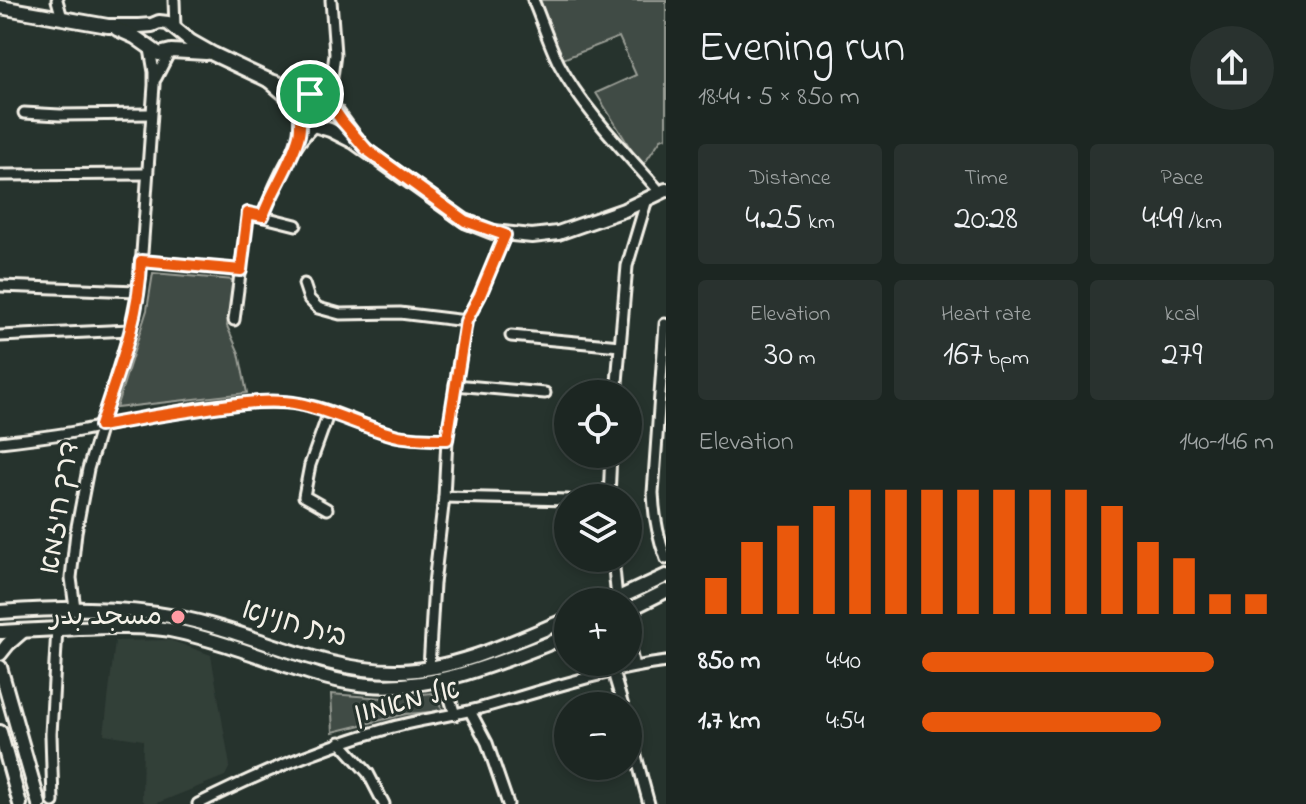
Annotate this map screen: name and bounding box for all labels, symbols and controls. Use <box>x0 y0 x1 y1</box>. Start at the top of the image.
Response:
text: Evening run <box>698 17 905 81</box>
button: share <box>1190 26 1274 110</box>
pin <box>276 60 344 128</box>
icon: arrive <box>288 72 332 116</box>
text: 18:44 · 5 × 850 m <box>698 79 860 117</box>
text: Distance <box>749 163 831 195</box>
text: Time <box>964 163 1008 195</box>
text: Pace <box>1161 163 1203 195</box>
text: 4.25 <box>745 195 803 245</box>
text: 20:28 <box>954 195 1018 245</box>
text: 4:49 <box>1142 195 1183 245</box>
text: km <box>803 207 835 239</box>
text: /km <box>1183 207 1222 239</box>
text: Elevation <box>750 299 830 331</box>
text: Heart rate <box>941 299 1031 331</box>
text: kcal <box>1165 299 1199 331</box>
text: 30 <box>764 331 793 381</box>
text: 167 <box>943 331 983 381</box>
text: 279 <box>1161 331 1203 381</box>
text: m <box>793 343 816 375</box>
text: bpm <box>983 343 1029 375</box>
map controls <box>554 380 642 780</box>
button: locate <box>554 380 642 468</box>
text: Elevation <box>698 424 794 462</box>
text: 140–146 m <box>1179 424 1274 462</box>
street label: דרך חיזמא <box>30 439 92 577</box>
button: layers <box>554 484 642 572</box>
button: + <box>554 588 642 676</box>
street label: בית חנינא <box>237 590 351 660</box>
place label: مسجد بدر <box>48 597 162 638</box>
marker: مسجد بدر <box>169 608 187 626</box>
text: 850 m <box>698 643 761 681</box>
text: 4:40 <box>826 643 861 681</box>
street label: אל מאמון <box>350 670 464 736</box>
button: − <box>554 692 642 780</box>
text: 1.7 km <box>698 703 760 741</box>
text: 4:54 <box>826 703 865 741</box>

